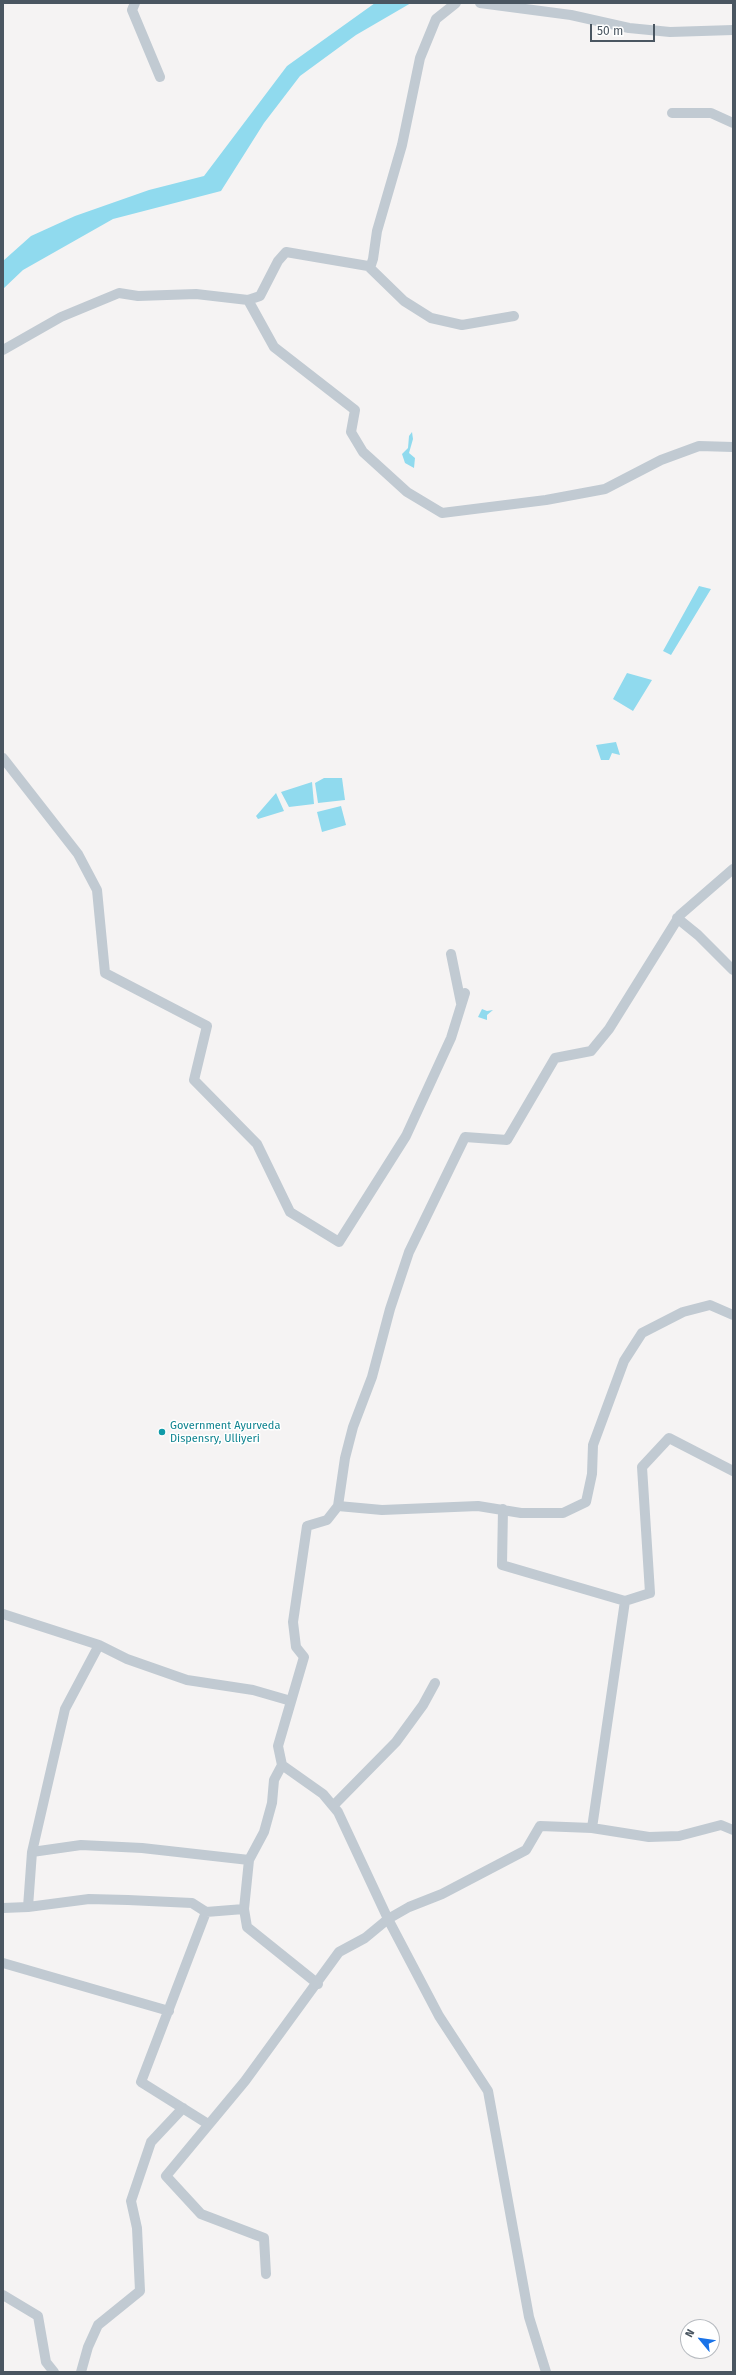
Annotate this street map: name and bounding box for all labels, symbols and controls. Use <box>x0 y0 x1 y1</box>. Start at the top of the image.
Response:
scale bar <box>592 16 657 42</box>
text: 50 m <box>597 24 623 38</box>
place label: Government Ayurveda Dispensry, Ulliyeri <box>170 1419 280 1445</box>
marker: Government Ayurveda Dispensry, Ulliyeri <box>157 1427 167 1437</box>
north arrow <box>680 2319 720 2359</box>
text: N <box>682 2327 697 2340</box>

